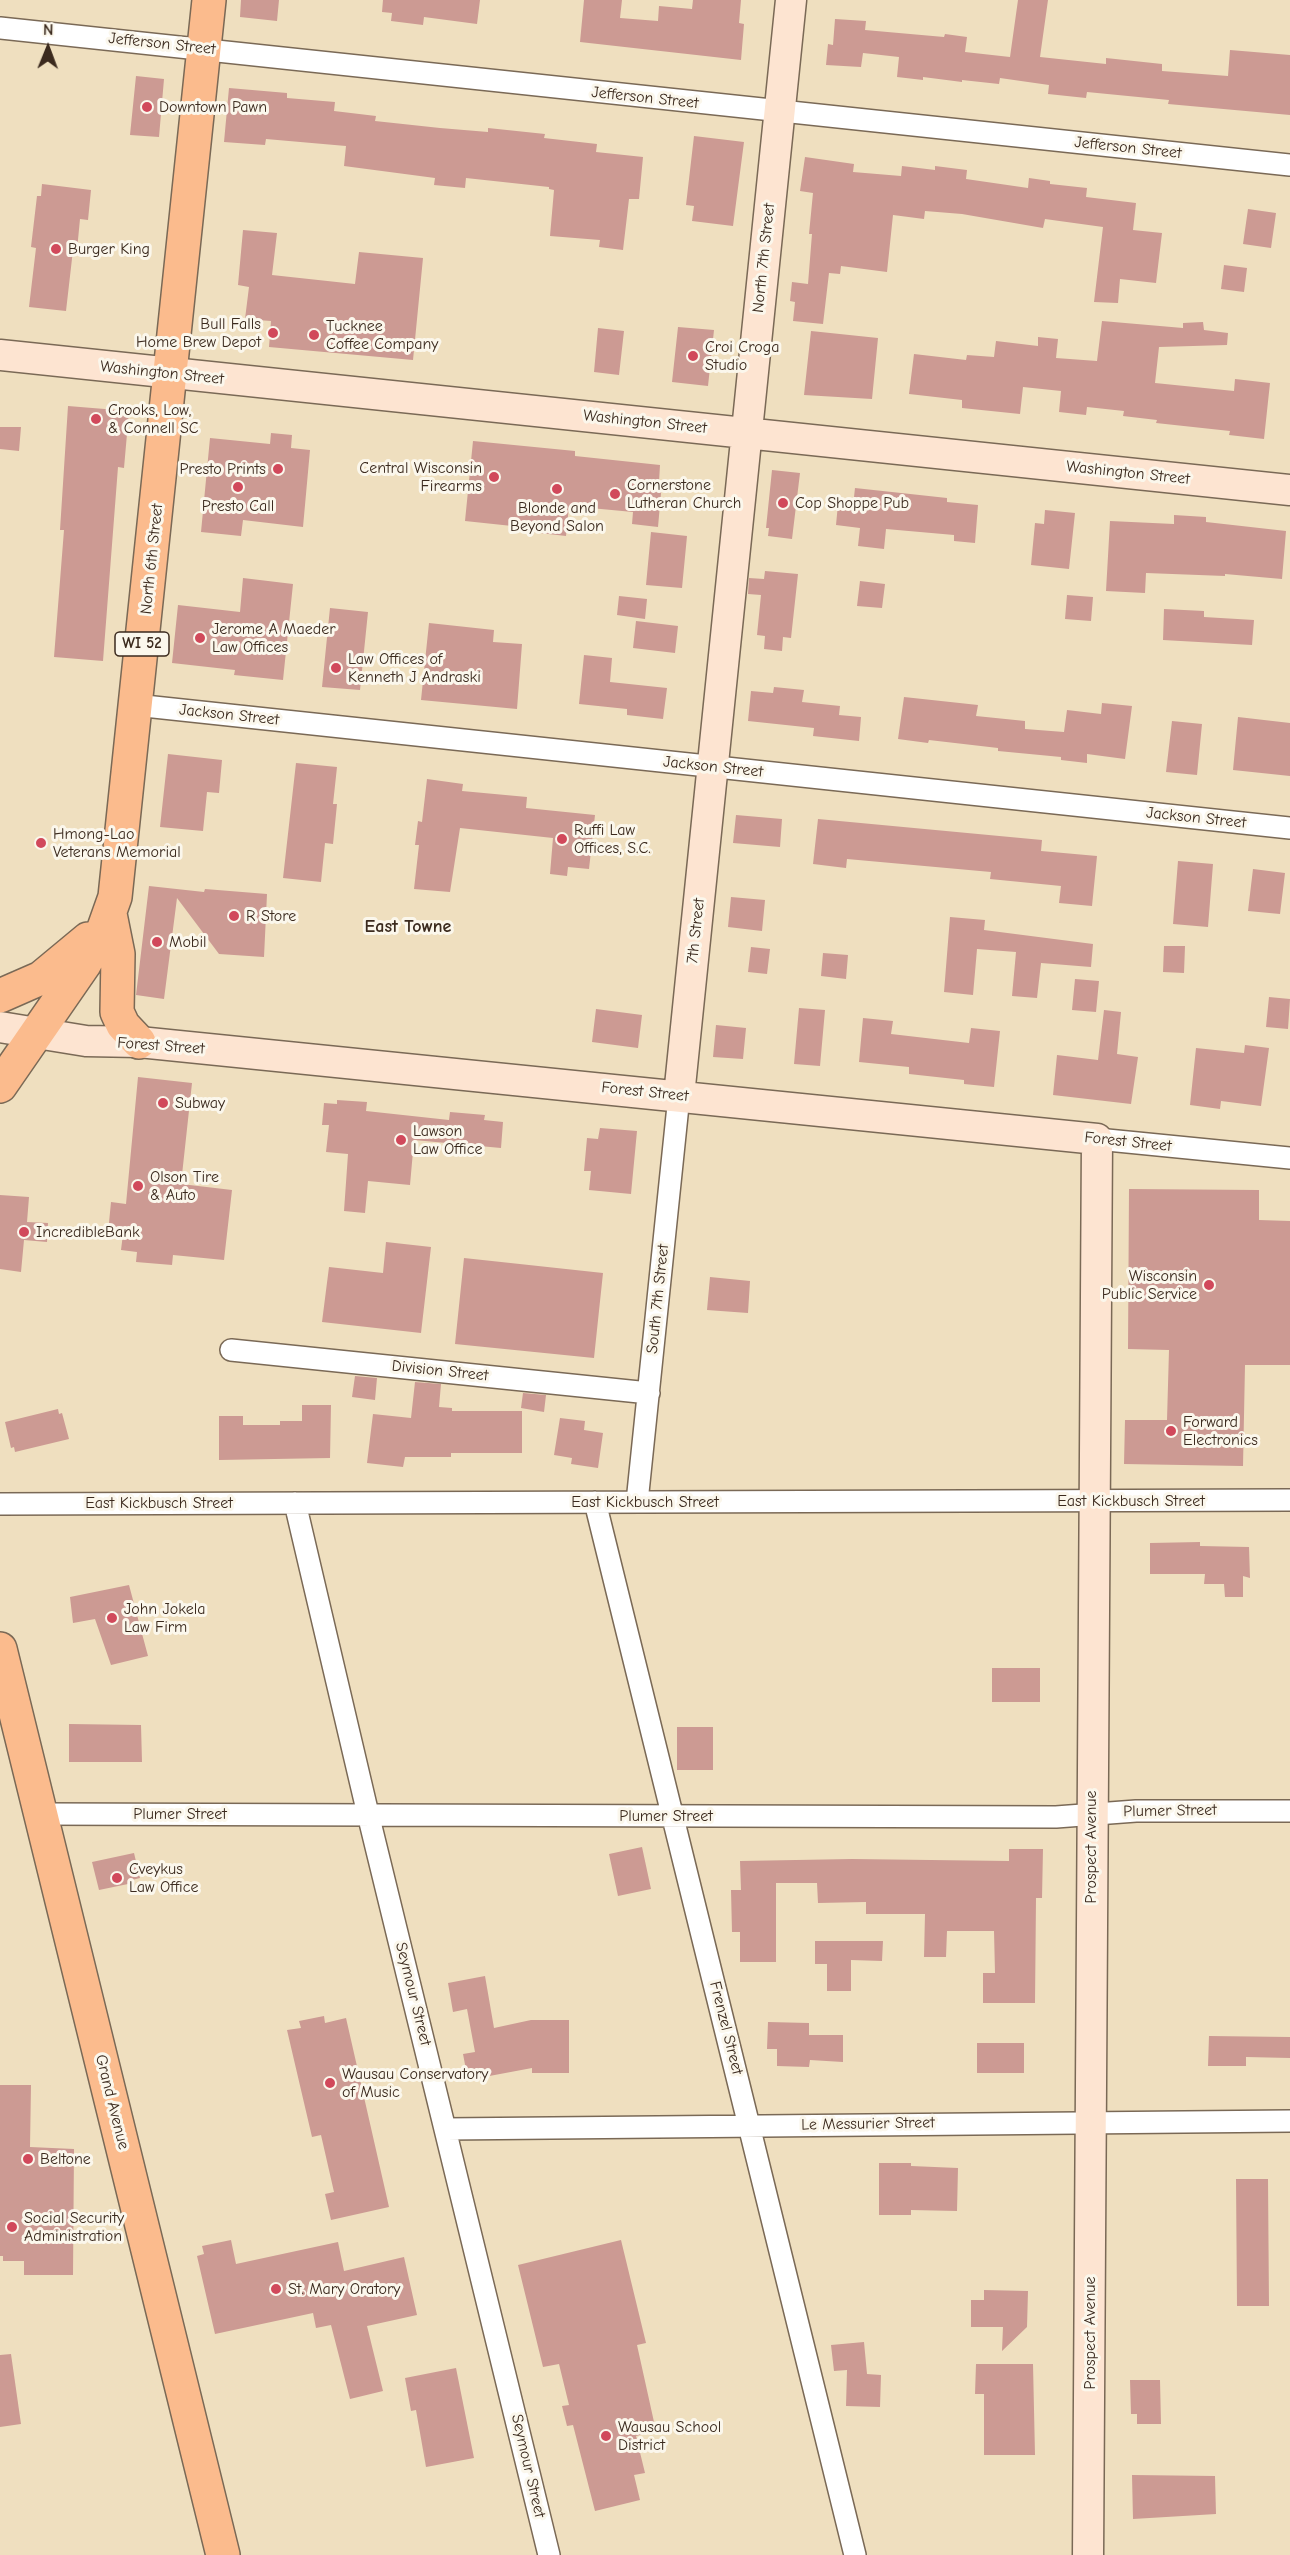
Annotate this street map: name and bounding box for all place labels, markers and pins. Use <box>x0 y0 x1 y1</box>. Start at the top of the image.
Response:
place label: Downtown Pawn <box>159 97 267 117</box>
marker: Downtown Pawn <box>140 100 154 114</box>
place label: Burger King <box>68 239 150 259</box>
marker: Burger King <box>49 242 63 256</box>
place label: Bull Falls Home Brew Depot <box>136 314 261 352</box>
place label: Tucknee Coffee Company <box>326 316 439 354</box>
marker: Bull Falls Home Brew Depot <box>266 326 280 340</box>
marker: Tucknee Coffee Company <box>307 328 321 342</box>
place label: Croi Croga Studio <box>705 337 779 375</box>
marker: Croi Croga Studio <box>686 349 700 363</box>
place label: Crooks, Low, & Connell SC <box>108 400 199 438</box>
marker: Crooks, Low, & Connell SC <box>89 412 103 426</box>
place label: Central Wisconsin Firearms <box>359 458 482 496</box>
place label: Presto Prints <box>179 459 266 479</box>
marker: Presto Prints <box>271 462 285 476</box>
marker: Central Wisconsin Firearms <box>487 470 501 484</box>
place label: Cornerstone Lutheran Church <box>627 475 741 513</box>
marker: Presto Call <box>231 480 245 494</box>
marker: Blonde and Beyond Salon <box>550 482 564 496</box>
marker: Cornerstone Lutheran Church <box>608 487 622 501</box>
place label: Cop Shoppe Pub <box>795 493 909 513</box>
place label: Presto Call <box>202 496 274 516</box>
marker: Cop Shoppe Pub <box>776 496 790 510</box>
place label: Blonde and Beyond Salon <box>510 498 604 536</box>
place label: Jerome A Maeder Law Offices <box>212 619 336 657</box>
marker: Jerome A Maeder Law Offices <box>193 631 207 645</box>
place label: Law Offices of Kenneth J Andraski <box>348 649 481 687</box>
marker: Law Offices of Kenneth J Andraski <box>329 661 343 675</box>
place label: Ruffi Law Offices, S.C. <box>574 820 651 858</box>
place label: Hmong-Lao Veterans Memorial <box>53 824 181 862</box>
marker: Ruffi Law Offices, S.C. <box>555 832 569 846</box>
marker: Hmong-Lao Veterans Memorial <box>34 836 48 850</box>
place label: R Store <box>246 906 296 926</box>
marker: R Store <box>227 909 241 923</box>
place label: Mobil <box>169 932 207 952</box>
marker: Mobil <box>150 935 164 949</box>
place label: Subway <box>175 1093 225 1113</box>
marker: Subway <box>156 1096 170 1110</box>
place label: Lawson Law Office <box>413 1121 482 1159</box>
marker: Lawson Law Office <box>394 1133 408 1147</box>
place label: Olson Tire & Auto <box>150 1167 219 1205</box>
marker: Olson Tire & Auto <box>131 1179 145 1193</box>
place label: IncredibleBank <box>36 1222 140 1242</box>
marker: IncredibleBank <box>17 1225 31 1239</box>
place label: Wisconsin Public Service <box>1102 1266 1197 1304</box>
marker: Wisconsin Public Service <box>1202 1278 1216 1292</box>
place label: Forward Electronics <box>1183 1412 1258 1450</box>
marker: Forward Electronics <box>1164 1424 1178 1438</box>
place label: John Jokela Law Firm <box>124 1599 206 1637</box>
marker: John Jokela Law Firm <box>105 1611 119 1625</box>
place label: Cveykus Law Office <box>129 1859 198 1897</box>
marker: Cveykus Law Office <box>110 1871 124 1885</box>
place label: Wausau Conservatory of Music <box>342 2064 488 2102</box>
marker: Wausau Conservatory of Music <box>323 2076 337 2090</box>
place label: Beltone <box>40 2149 91 2169</box>
marker: Beltone <box>21 2152 35 2166</box>
place label: Social Security Administration <box>24 2208 124 2246</box>
marker: Social Security Administration <box>5 2220 19 2234</box>
place label: St. Mary Oratory <box>288 2279 400 2299</box>
marker: St. Mary Oratory <box>269 2282 283 2296</box>
place label: Wausau School District <box>618 2417 721 2455</box>
marker: Wausau School District <box>599 2429 613 2443</box>

